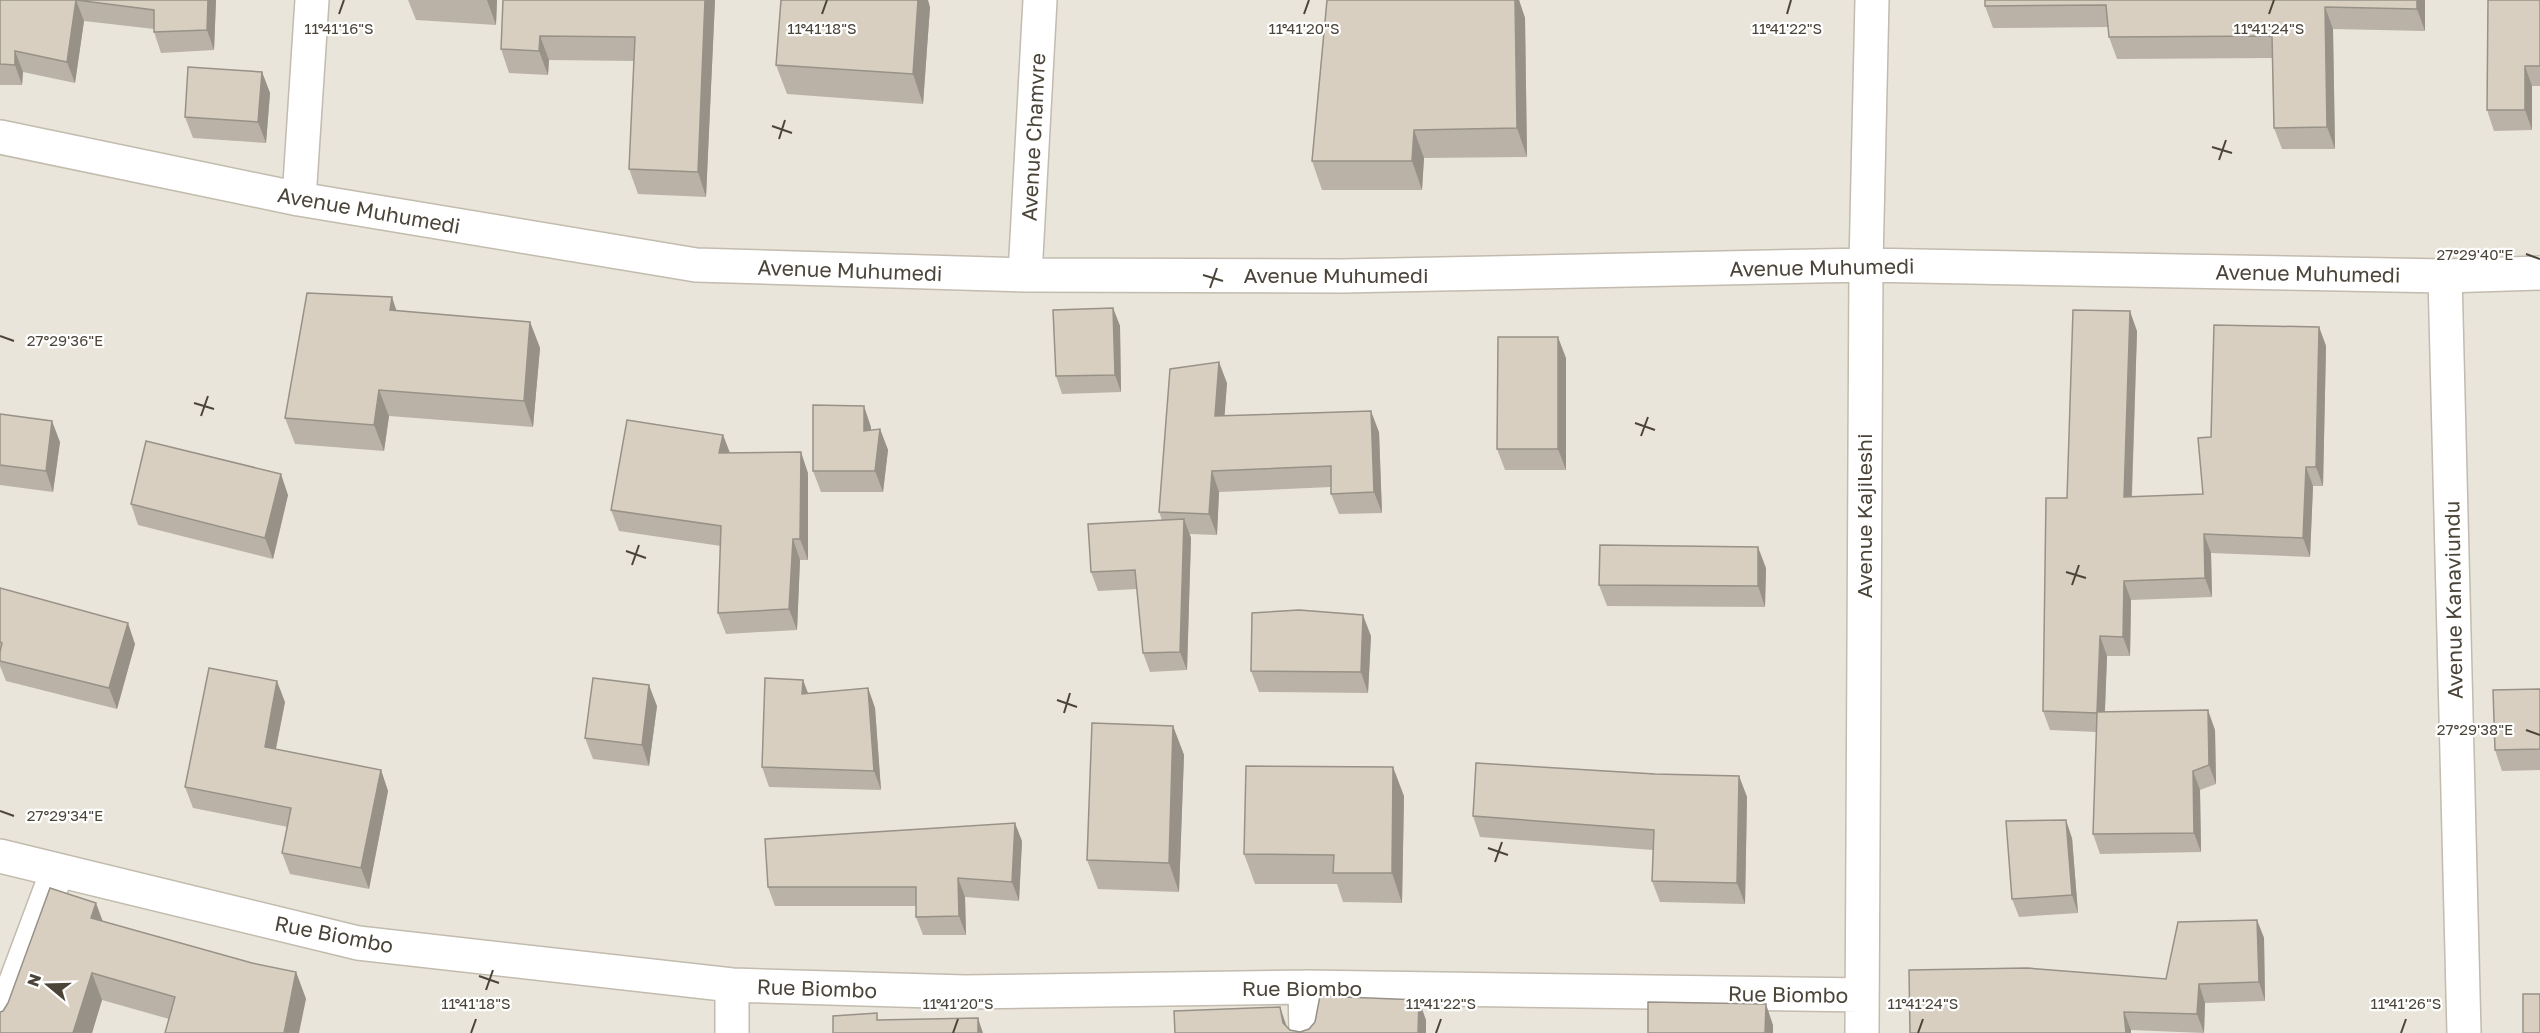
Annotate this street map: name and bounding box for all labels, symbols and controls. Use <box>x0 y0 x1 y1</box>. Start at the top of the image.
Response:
text: 11°41'16"S <box>304 19 374 37</box>
text: 11°41'18"S <box>787 19 857 37</box>
text: 11°41'20"S <box>1268 19 1340 37</box>
text: 11°41'22"S <box>1752 19 1822 37</box>
text: 11°41'24"S <box>2234 19 2304 37</box>
street label: Avenue Chamvre <box>1016 52 1050 222</box>
street label: Avenue Muhumedi <box>276 181 462 239</box>
text: 27°29'40"E <box>2436 245 2514 263</box>
street label: Avenue Muhumedi <box>1729 252 1915 282</box>
street label: Avenue Muhumedi <box>757 254 943 286</box>
street label: Avenue Muhumedi <box>2215 258 2401 288</box>
street label: Avenue Muhumedi <box>1243 262 1429 288</box>
text: 27°29'36"E <box>27 331 103 349</box>
street label: Avenue Kajileshi <box>1851 433 1877 599</box>
street label: Avenue Kanaviundu <box>2438 501 2468 699</box>
text: 27°29'38"E <box>2437 720 2513 738</box>
text: 27°29'34"E <box>27 806 103 824</box>
street label: Rue Biombo <box>272 910 396 958</box>
north arrow <box>18 955 78 1015</box>
text: N <box>22 971 45 989</box>
street label: Rue Biombo <box>756 973 878 1003</box>
street label: Rue Biombo <box>1242 975 1362 1001</box>
street label: Rue Biombo <box>1728 980 1848 1008</box>
text: 11°41'18"S <box>441 994 511 1012</box>
text: 11°41'20"S <box>922 994 994 1012</box>
text: 11°41'22"S <box>1406 994 1476 1012</box>
text: 11°41'24"S <box>1888 994 1958 1012</box>
text: 11°41'26"S <box>2371 994 2441 1012</box>

